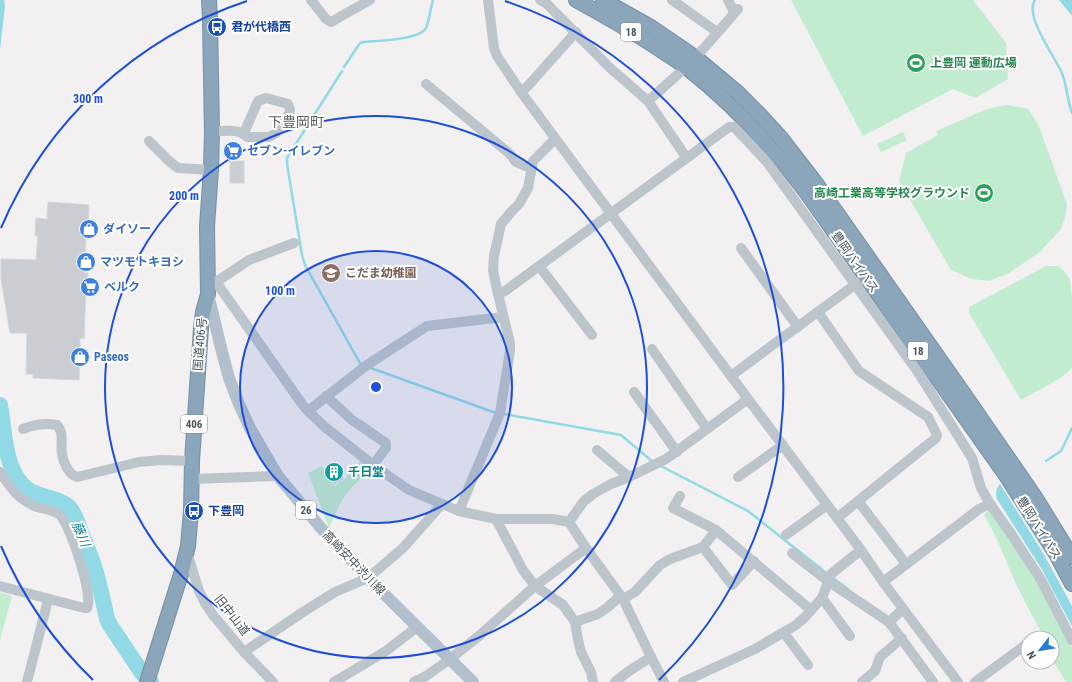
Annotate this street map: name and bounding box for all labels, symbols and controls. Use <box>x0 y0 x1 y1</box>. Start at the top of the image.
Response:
bus stop icon: 君が代橋西 <box>206 16 228 38</box>
place label: 君が代橋西 <box>231 20 291 34</box>
road number: 18 <box>621 23 641 41</box>
sports icon: 上豊岡 運動広場 <box>905 52 927 74</box>
place label: 上豊岡 運動広場 <box>930 56 1017 70</box>
text: 300 m <box>73 92 103 106</box>
district label: 下豊岡町 <box>268 114 324 130</box>
supermarket icon: セブン-イレブン <box>222 140 244 162</box>
place label: セブン-イレブン <box>247 144 335 158</box>
sports icon: 高崎工業高等学校グラウンド <box>973 182 995 204</box>
place label: 高崎工業高等学校グラウンド <box>814 186 970 200</box>
text: 200 m <box>169 189 199 203</box>
shop icon: ダイソー <box>78 218 100 240</box>
place label: ダイソー <box>103 222 151 236</box>
street label: 豊岡バイパス <box>829 229 881 295</box>
shop icon: マツモトキヨシ <box>75 251 97 273</box>
place label: マツモトキヨシ <box>100 255 184 269</box>
school or university icon: こだま幼稚園 <box>320 262 342 284</box>
place label: こだま幼稚園 <box>345 266 417 280</box>
supermarket icon: ベルク <box>79 276 101 298</box>
place label: ベルク <box>104 280 140 294</box>
text: 100 m <box>265 284 295 298</box>
street label: 国道406号 <box>191 317 209 371</box>
road number: 18 <box>908 342 928 360</box>
shop icon: Paseos <box>69 346 91 368</box>
place label: Paseos <box>94 350 130 364</box>
centre of rings <box>369 380 383 394</box>
road number: 406 <box>181 415 207 433</box>
building icon: 千日堂 <box>323 461 345 483</box>
place label: 千日堂 <box>348 465 384 479</box>
street label: 豊岡バイパス <box>1014 494 1064 562</box>
bus stop icon: 下豊岡 <box>183 500 205 522</box>
road number: 26 <box>296 501 316 519</box>
place label: 下豊岡 <box>208 504 244 518</box>
water label: 藤川 <box>69 519 94 551</box>
street label: 高崎安中渋川線 <box>320 528 388 598</box>
street label: 旧中山道 <box>212 592 252 638</box>
north arrow <box>1020 630 1060 670</box>
text: N <box>1024 648 1039 661</box>

